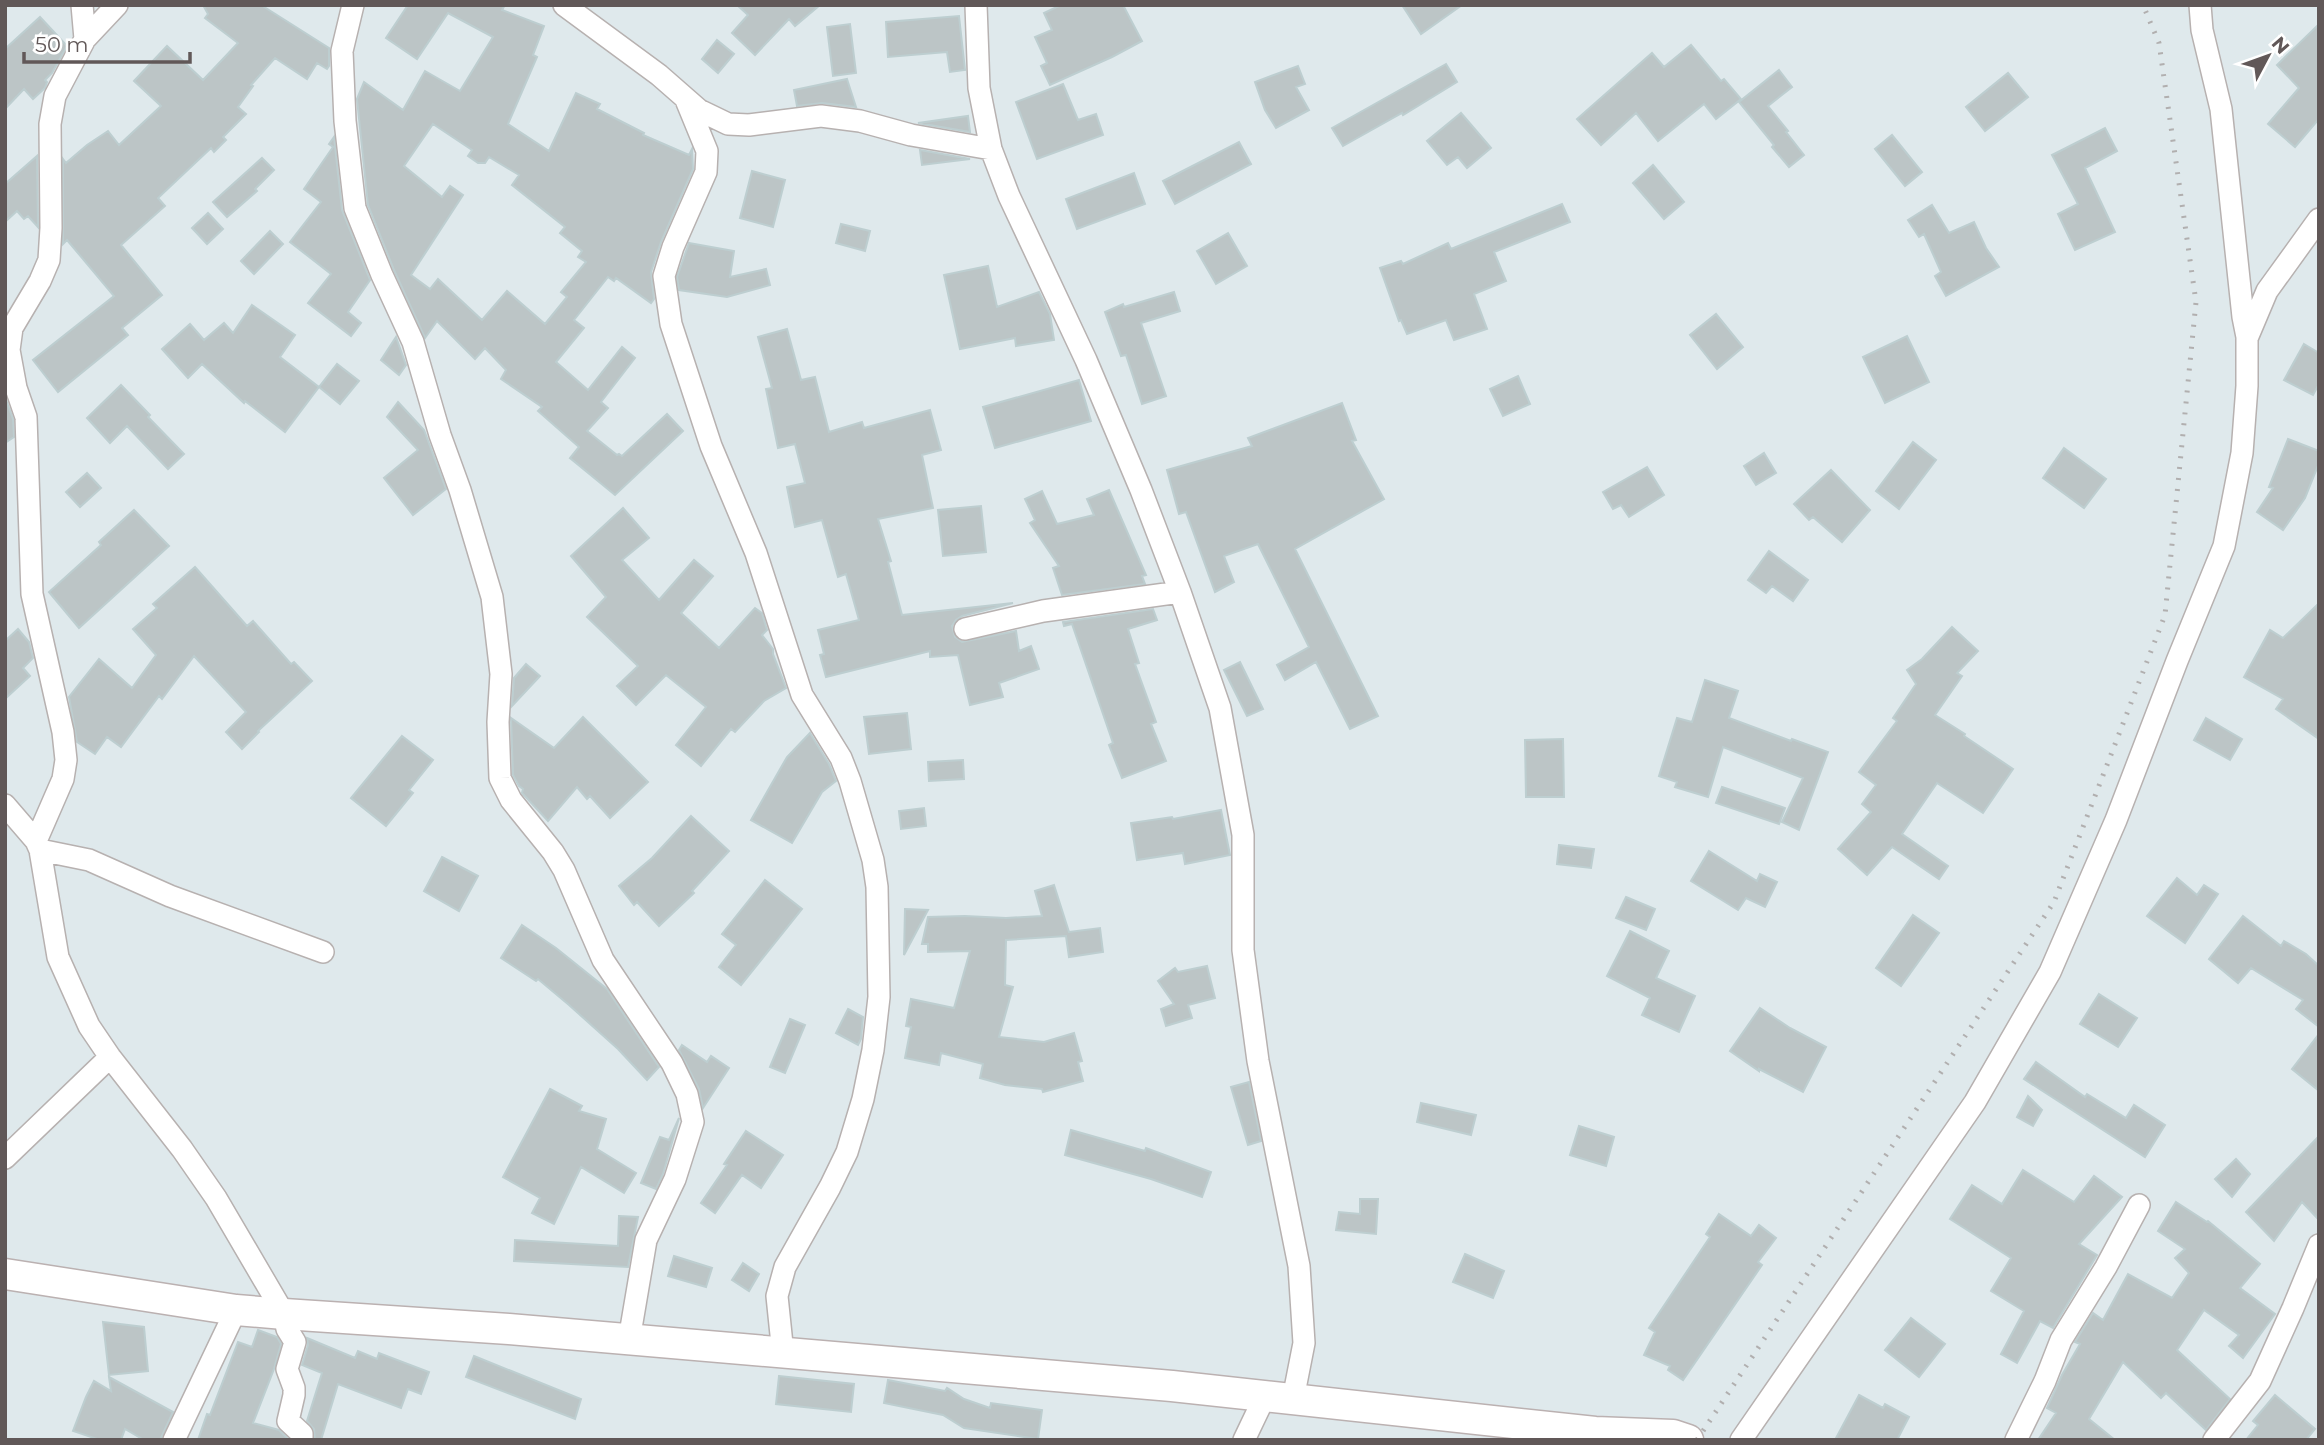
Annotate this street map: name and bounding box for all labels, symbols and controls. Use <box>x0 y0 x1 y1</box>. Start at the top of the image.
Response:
scale bar <box>24 21 191 65</box>
north arrow <box>2233 21 2303 91</box>
text: 50 m <box>35 32 89 57</box>
text: N <box>2267 32 2294 59</box>

